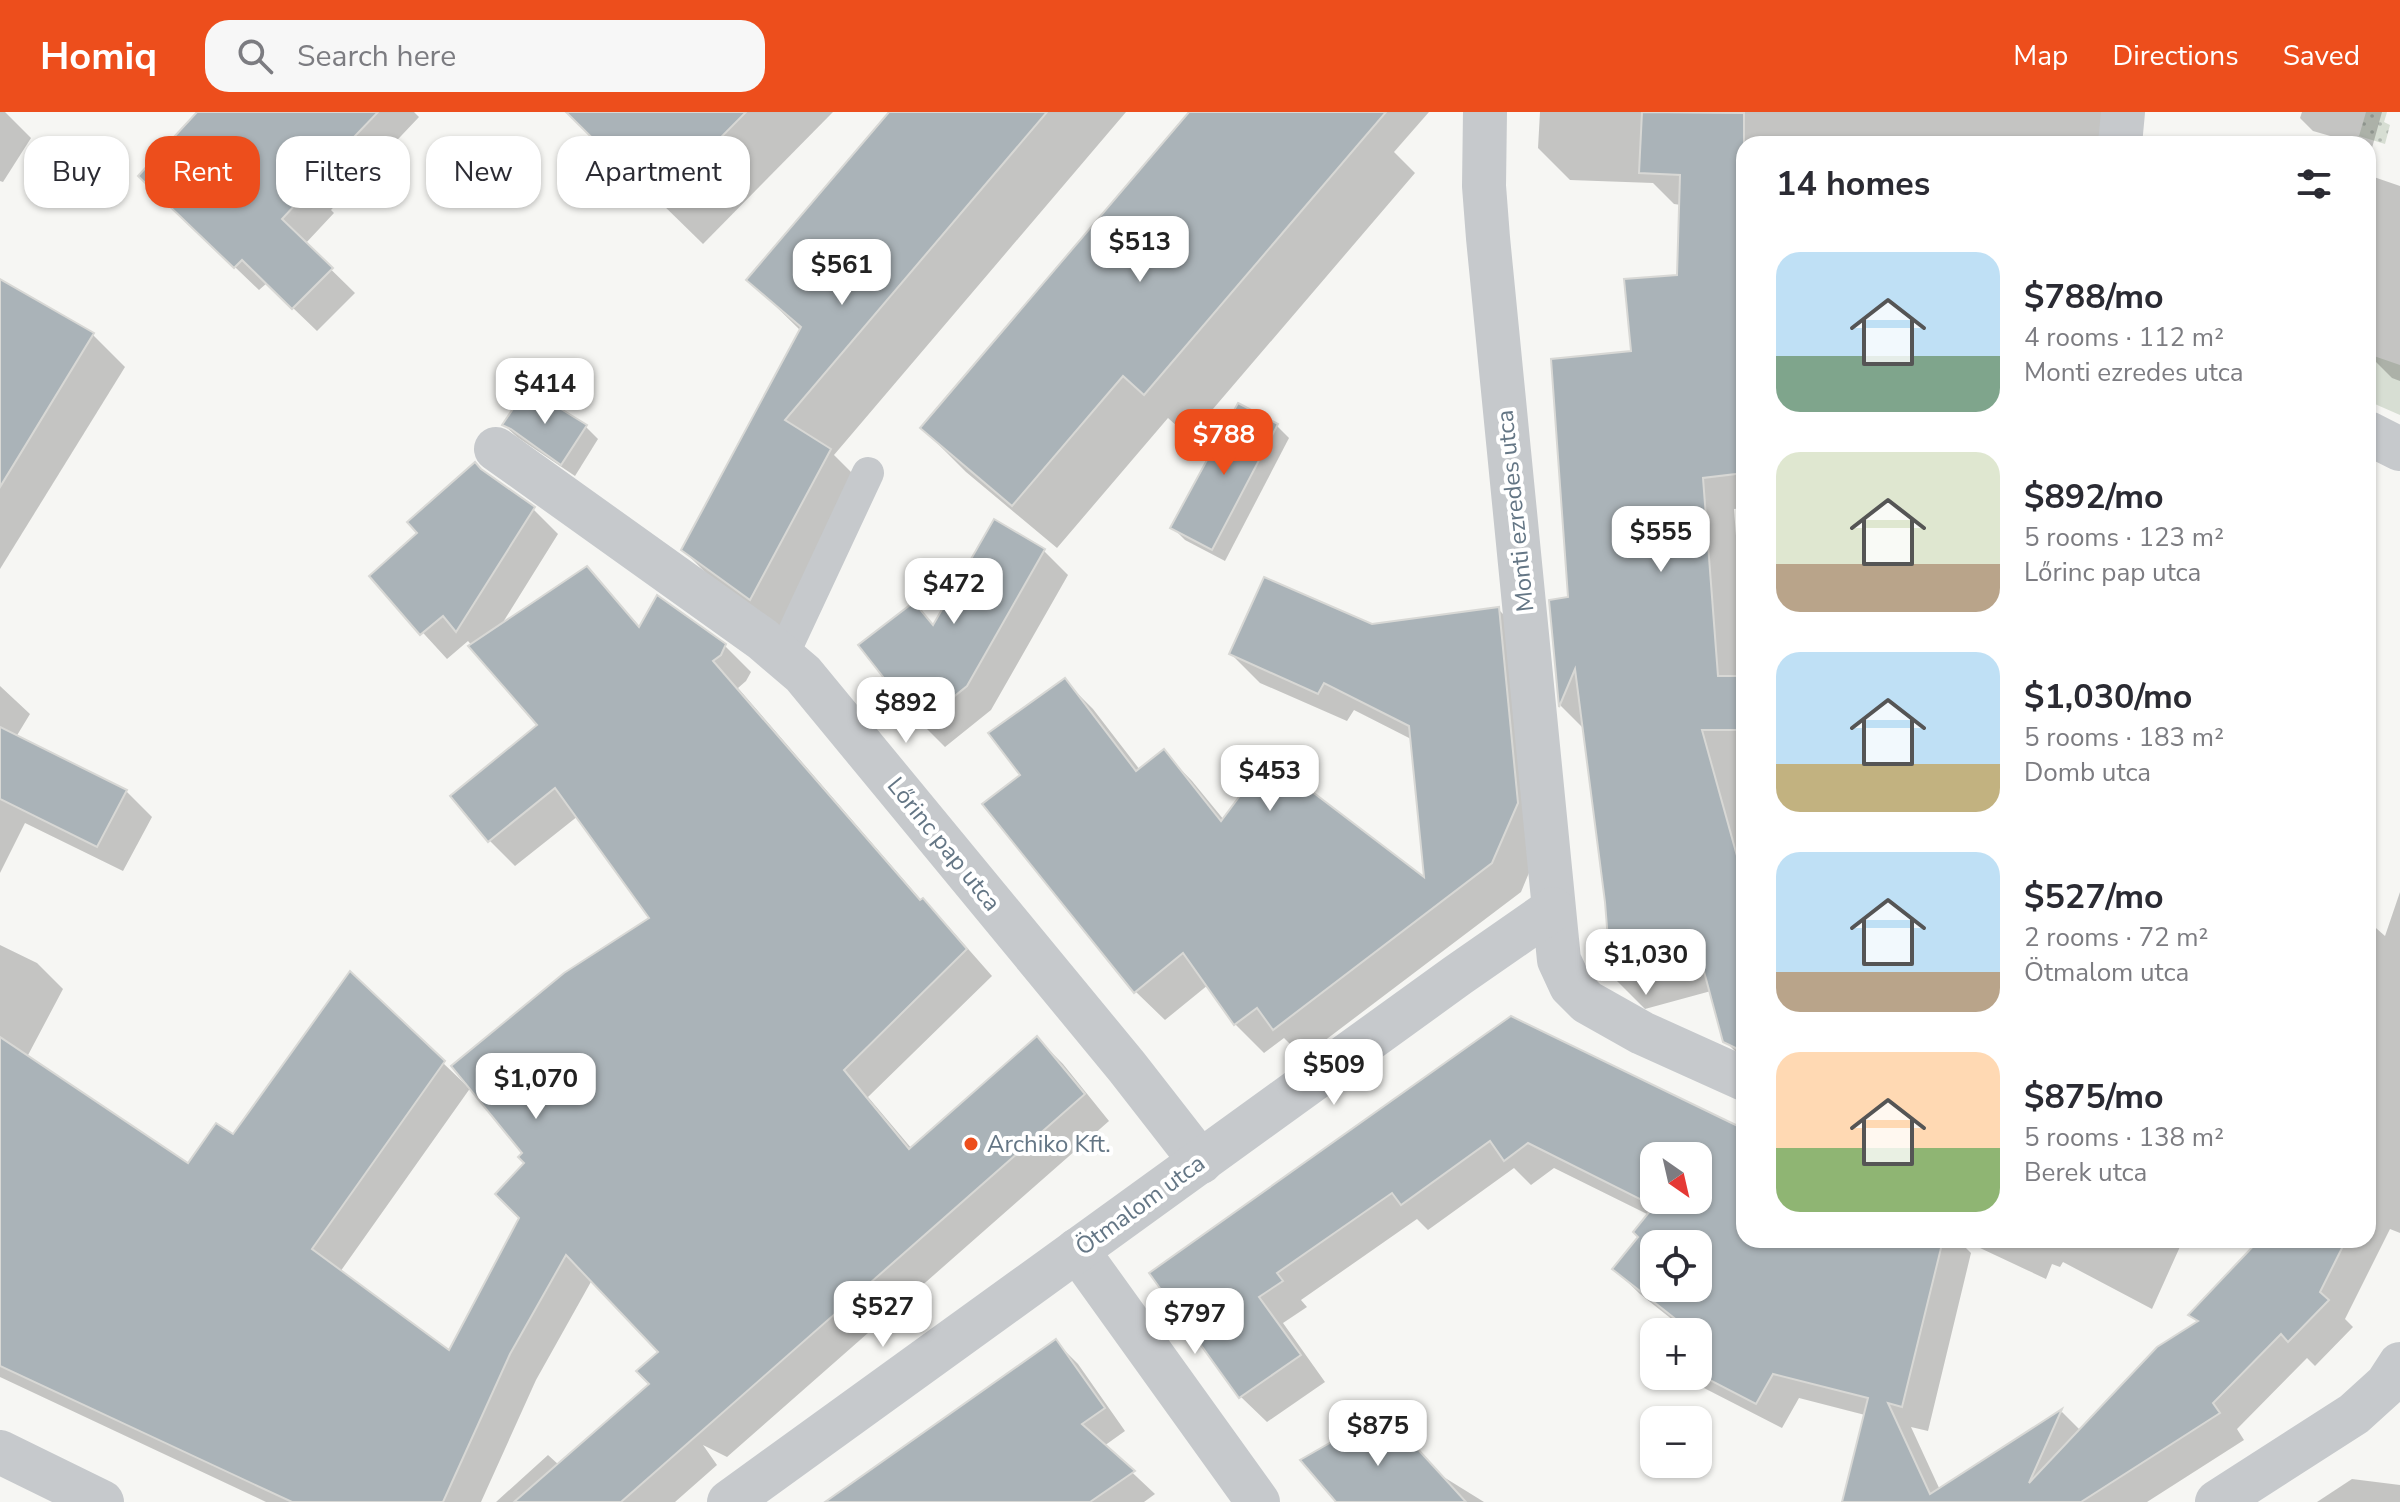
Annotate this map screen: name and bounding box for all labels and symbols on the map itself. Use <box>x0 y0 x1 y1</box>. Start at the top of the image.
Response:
pin: $513 <box>1093 216 1187 284</box>
pin: $561 <box>795 239 889 307</box>
pin: $414 <box>498 358 592 426</box>
pin: $788 <box>1177 409 1271 477</box>
street label: Monti ezredes utca <box>1488 409 1542 613</box>
pin: $555 <box>1614 506 1708 574</box>
pin: $472 <box>907 558 1001 626</box>
pin: $892 <box>859 677 953 745</box>
pin: $453 <box>1223 745 1317 813</box>
street label: Lőrinc pap utca <box>880 770 1008 918</box>
pin: $1,030 <box>1581 929 1711 997</box>
pin: $509 <box>1287 1039 1381 1107</box>
pin: $1,070 <box>471 1053 601 1121</box>
place label: Archiko Kft. <box>987 1128 1111 1160</box>
marker: Archiko Kft. <box>962 1135 980 1153</box>
north arrow <box>1640 1142 1712 1214</box>
street label: Ötmalom utca <box>1069 1147 1211 1263</box>
pin: $527 <box>836 1281 930 1349</box>
pin: $797 <box>1148 1288 1242 1356</box>
pin: $875 <box>1331 1400 1425 1468</box>

